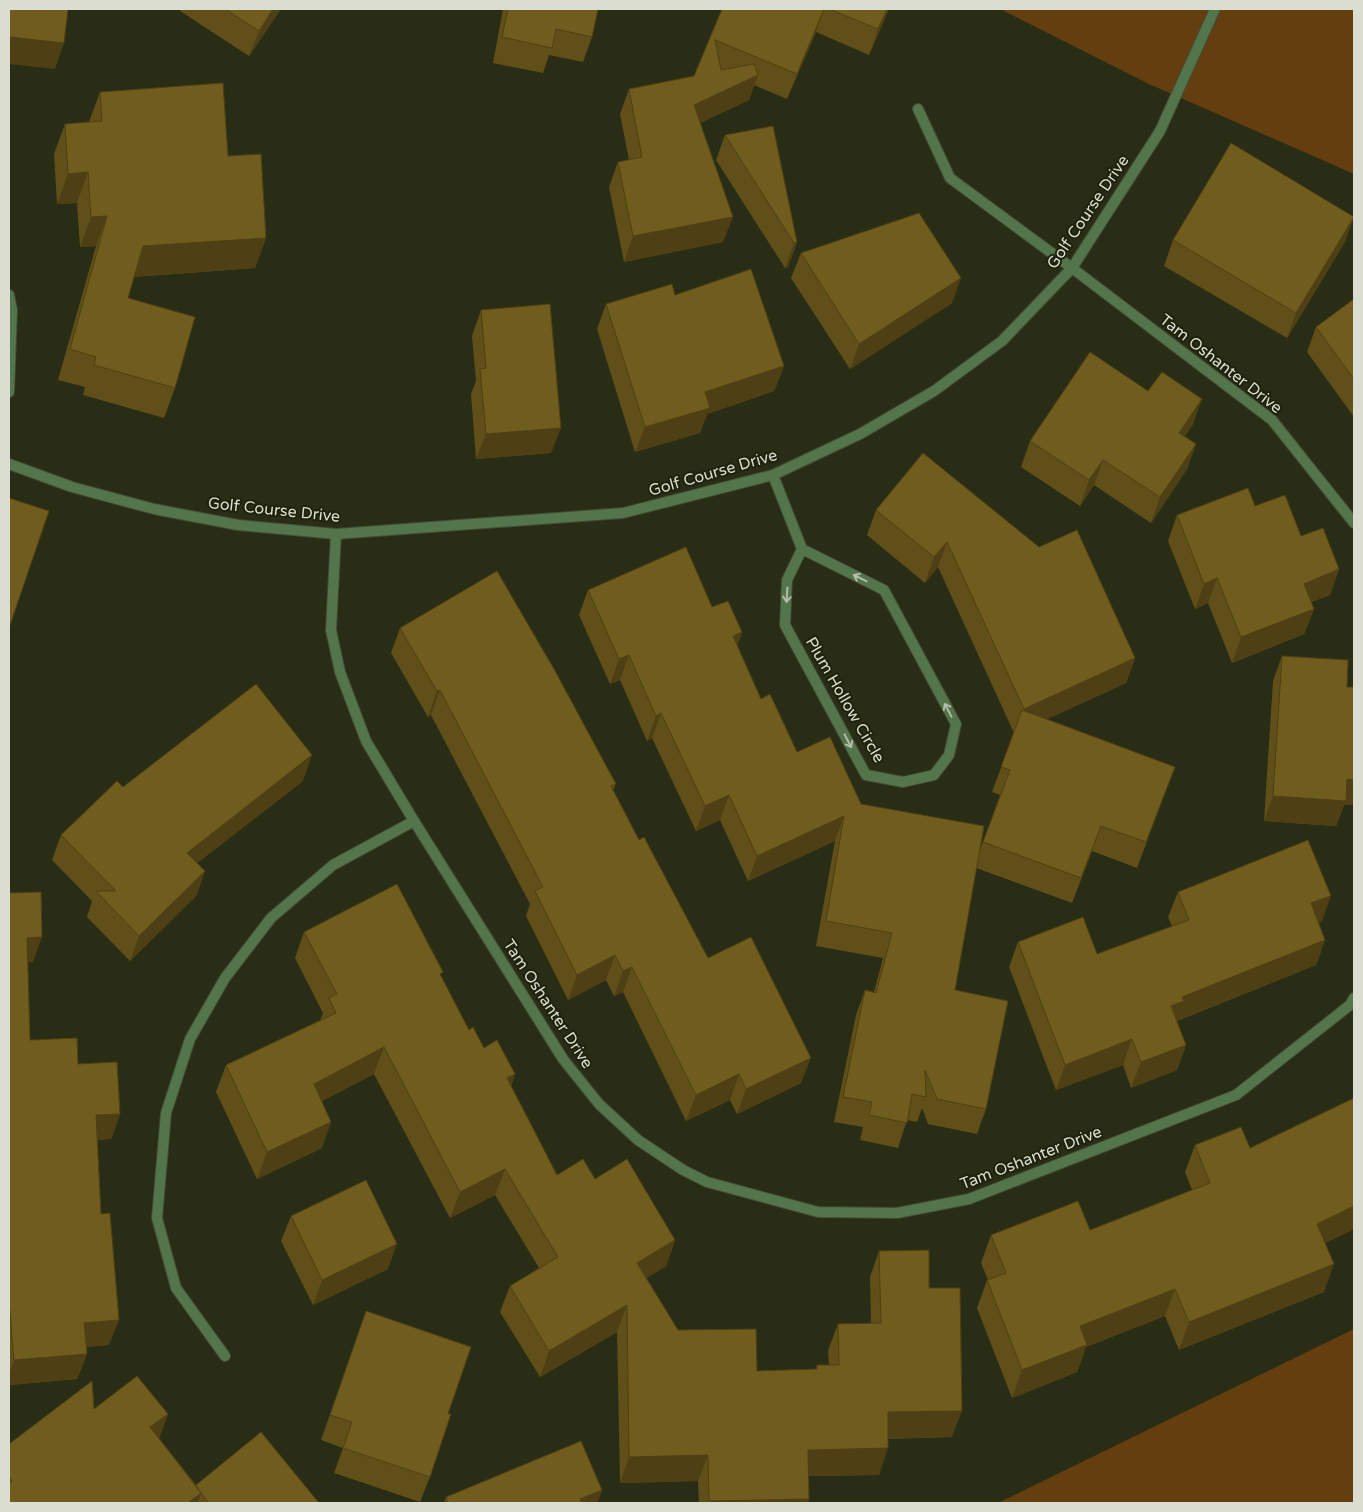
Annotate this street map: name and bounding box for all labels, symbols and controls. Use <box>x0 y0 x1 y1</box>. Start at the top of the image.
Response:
street label: Golf Course Drive <box>1043 151 1133 273</box>
street label: Tam Oshanter Drive <box>1156 310 1286 418</box>
street label: Golf Course Drive <box>646 445 780 501</box>
street label: Golf Course Drive <box>207 493 341 527</box>
one-way arrow <box>853 573 868 582</box>
one-way arrow <box>782 587 791 603</box>
street label: Plum Hollow Circle <box>801 634 889 766</box>
one-way arrow <box>943 703 953 718</box>
one-way arrow <box>843 734 853 749</box>
street label: Tam Oshanter Drive <box>499 936 597 1072</box>
street label: Tam Oshanter Drive <box>957 1122 1105 1194</box>

